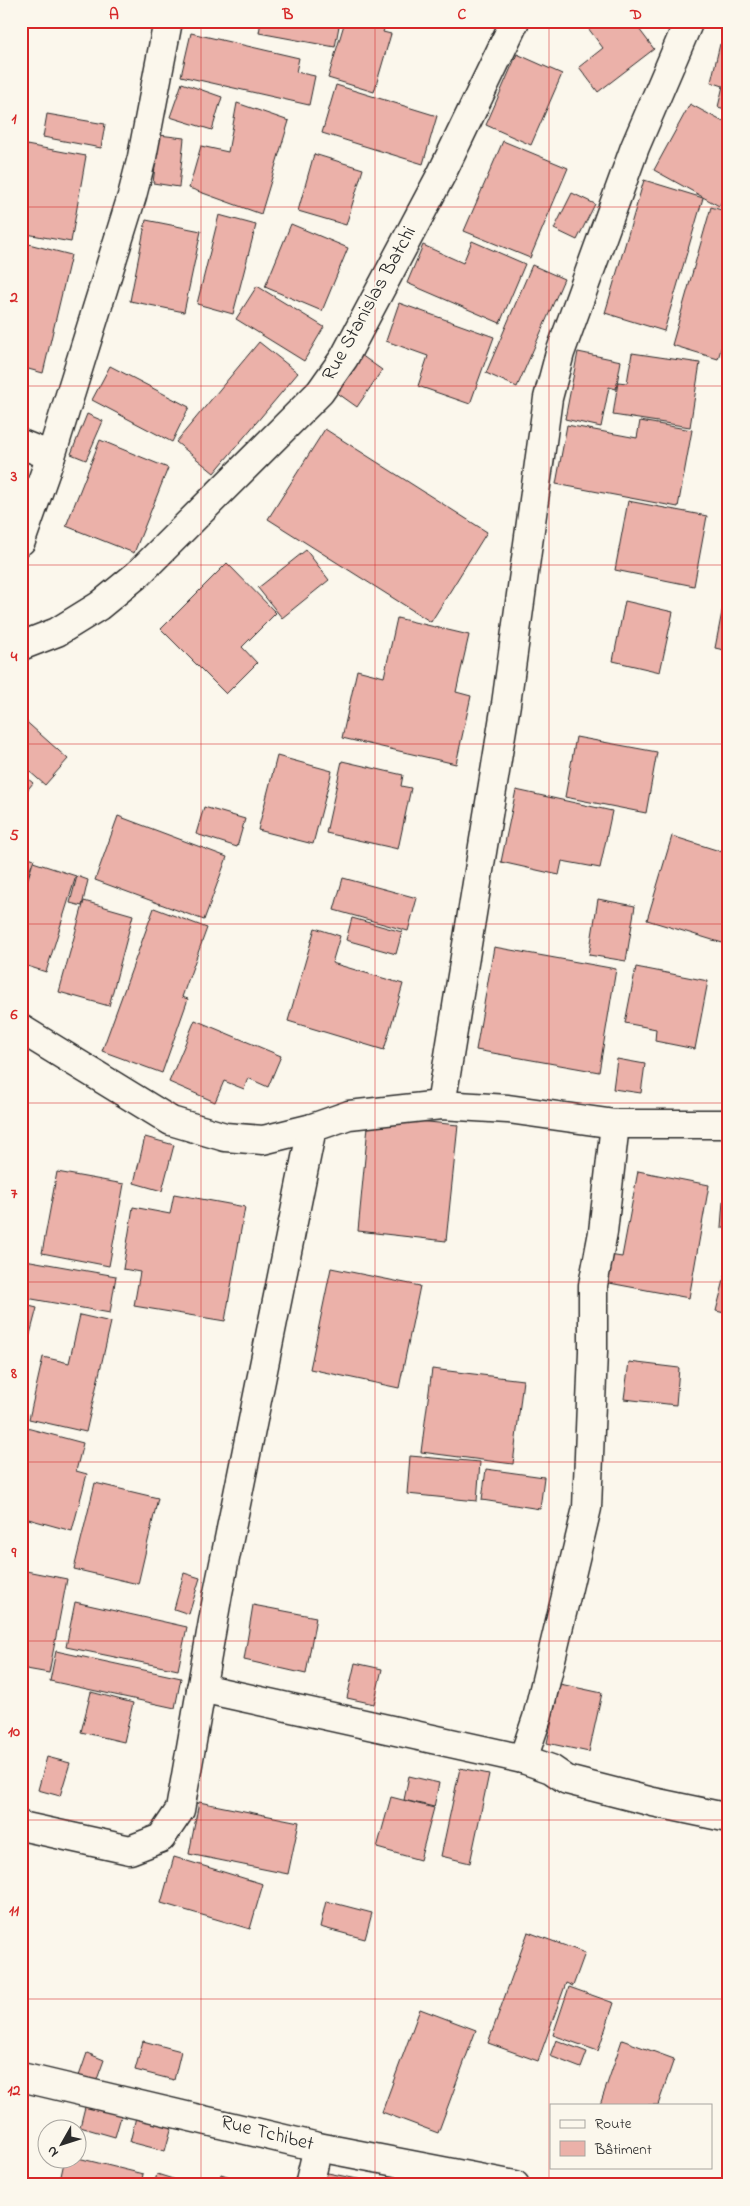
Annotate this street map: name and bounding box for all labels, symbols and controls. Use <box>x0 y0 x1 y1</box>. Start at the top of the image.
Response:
text: A <box>109 3 119 27</box>
text: B <box>282 3 294 27</box>
text: C <box>458 3 467 27</box>
text: D <box>629 3 642 27</box>
text: 1 <box>11 107 17 131</box>
street label: Rue Stanislas Batchi <box>315 221 425 387</box>
text: 2 <box>9 286 18 310</box>
text: 3 <box>10 465 18 489</box>
text: 4 <box>10 645 18 669</box>
text: 5 <box>9 824 19 848</box>
text: 6 <box>9 1003 18 1027</box>
text: 7 <box>11 1182 18 1206</box>
text: 8 <box>10 1362 17 1386</box>
text: 9 <box>11 1541 17 1565</box>
text: 10 <box>8 1720 20 1744</box>
text: 11 <box>9 1899 20 1923</box>
text: 12 <box>7 2079 21 2103</box>
legend <box>550 2104 712 2168</box>
street label: Rue Tchibet <box>217 2108 317 2160</box>
text: Route <box>595 2113 632 2135</box>
north arrow <box>38 2118 88 2168</box>
text: Bâtiment <box>594 2139 652 2161</box>
text: N <box>42 2141 64 2162</box>

